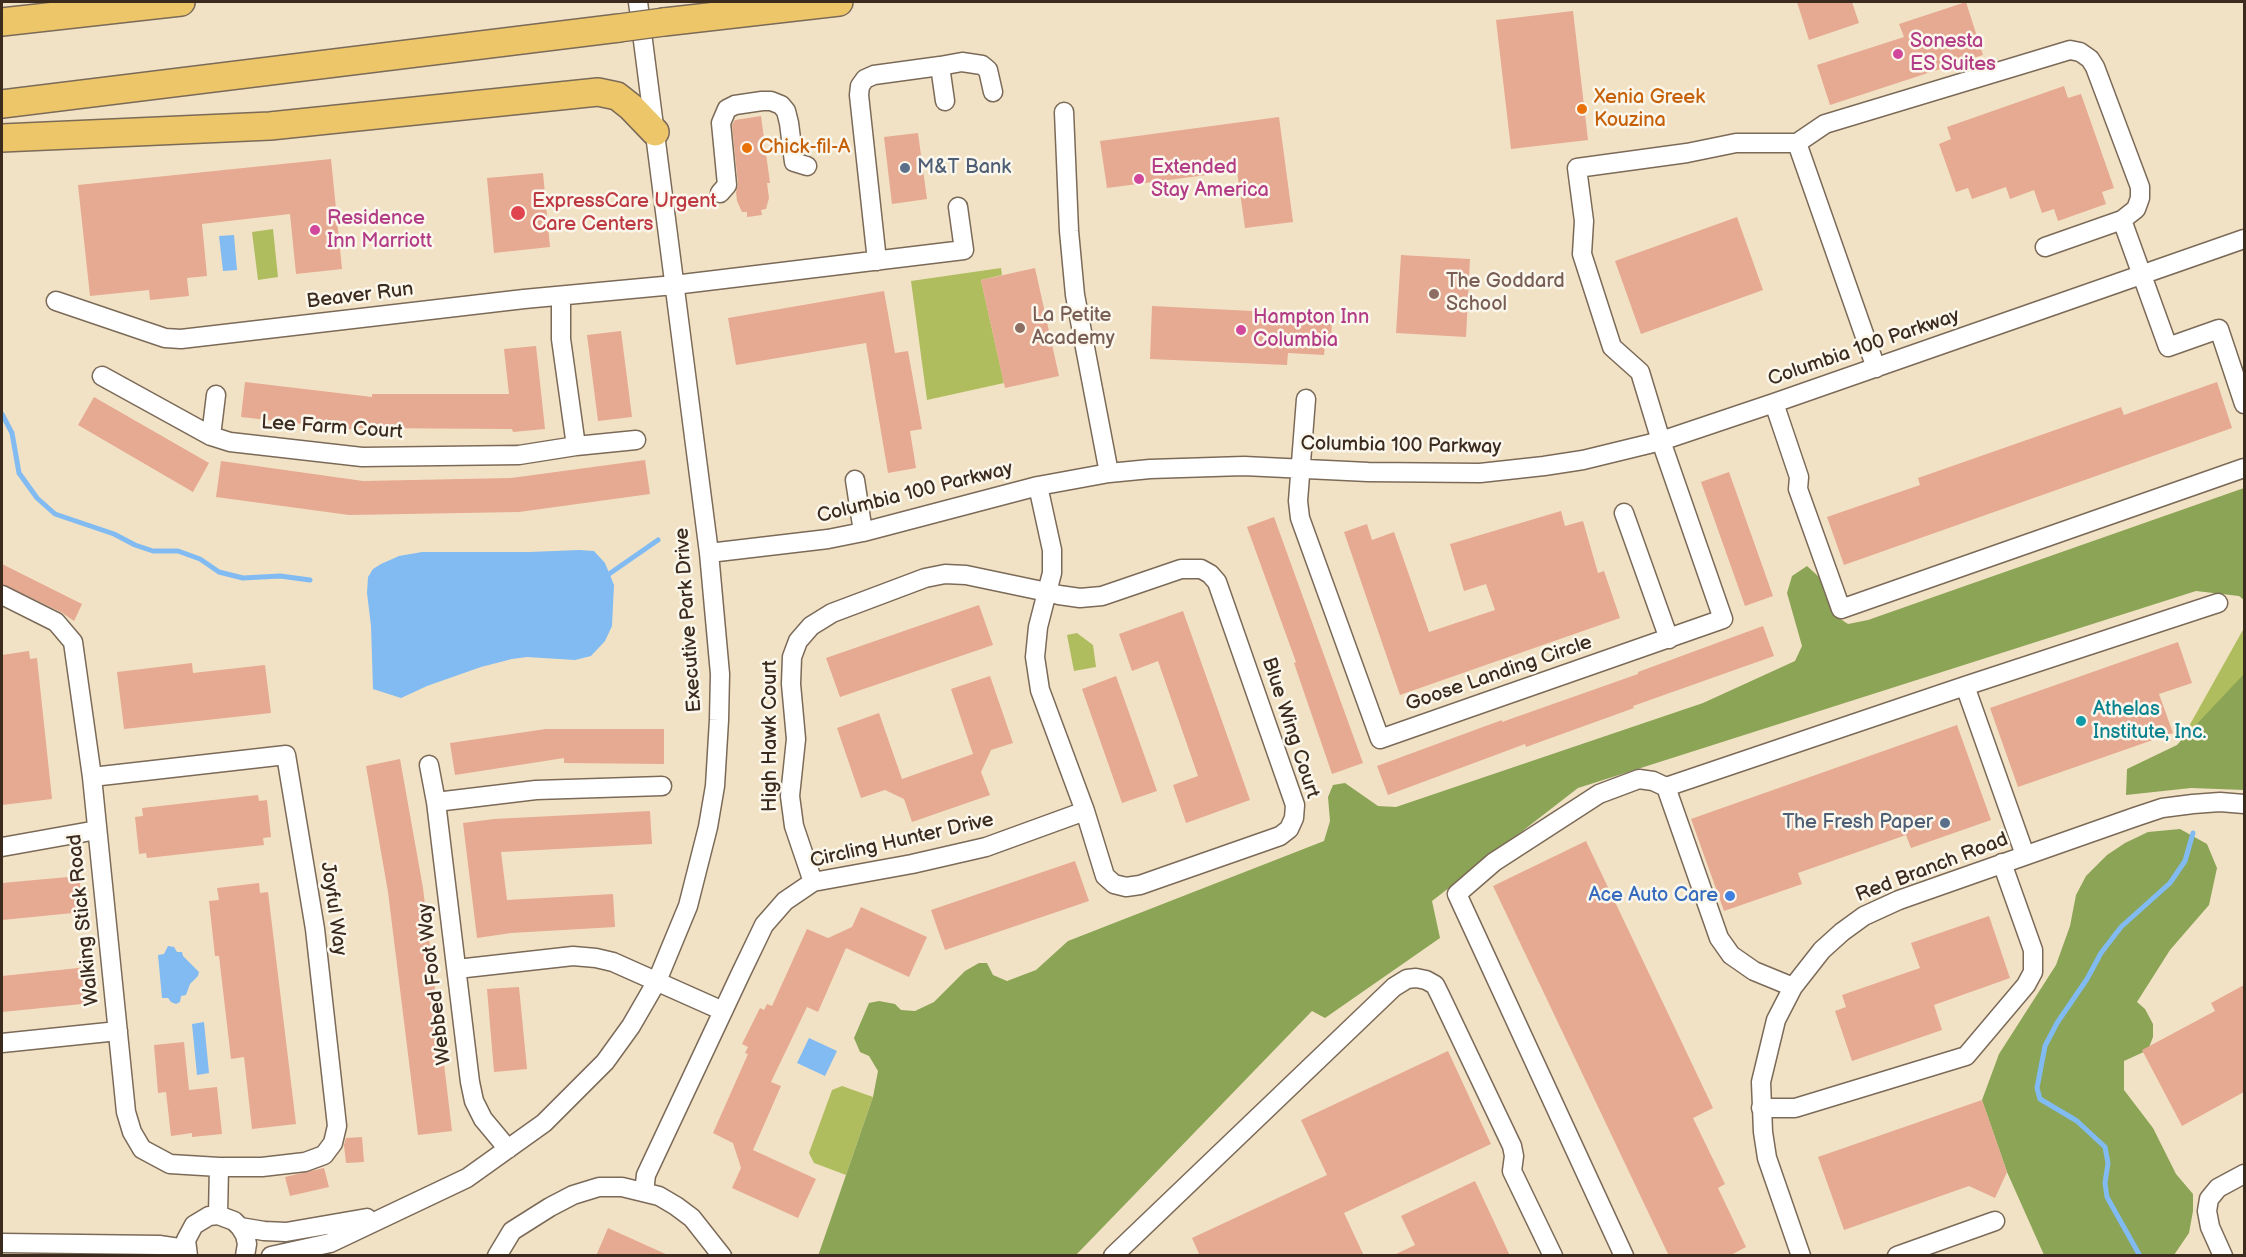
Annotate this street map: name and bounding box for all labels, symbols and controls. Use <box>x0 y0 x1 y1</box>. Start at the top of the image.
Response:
place label: Sonesta ES Suites <box>1910 30 1996 77</box>
marker: Sonesta ES Suites <box>1891 47 1905 61</box>
place label: Xenia Greek Kouzina <box>1594 86 1705 133</box>
marker: Xenia Greek Kouzina <box>1575 102 1589 116</box>
place label: Chick-fil-A <box>759 136 850 160</box>
marker: Chick-fil-A <box>740 141 754 155</box>
place label: M&T Bank <box>917 156 1011 180</box>
place label: Extended Stay America <box>1151 156 1269 203</box>
marker: M&T Bank <box>898 161 912 175</box>
marker: Extended Stay America <box>1132 172 1146 186</box>
place label: ExpressCare Urgent Care Centers <box>532 190 717 237</box>
marker: ExpressCare Urgent Care Centers <box>509 204 527 222</box>
place label: Residence Inn Marriott <box>327 207 432 254</box>
marker: Residence Inn Marriott <box>308 223 322 237</box>
place label: The Goddard School <box>1446 270 1565 317</box>
street label: Beaver Run <box>305 278 415 314</box>
marker: The Goddard School <box>1427 287 1441 301</box>
place label: La Petite Academy <box>1032 304 1115 351</box>
street label: Columbia 100 Parkway <box>1765 304 1963 392</box>
place label: Hampton Inn Columbia <box>1253 306 1369 353</box>
marker: La Petite Academy <box>1013 321 1027 335</box>
marker: Hampton Inn Columbia <box>1234 323 1248 337</box>
street label: Lee Farm Court <box>260 411 404 445</box>
street label: Columbia 100 Parkway <box>1300 432 1502 460</box>
street label: Columbia 100 Parkway <box>815 457 1015 529</box>
street label: Executive Park Drive <box>671 527 707 713</box>
street label: Goose Landing Circle <box>1403 631 1595 717</box>
street label: Blue Wing Court <box>1256 654 1324 802</box>
street label: High Hawk Court <box>759 660 783 812</box>
place label: Athelas Institute, Inc. <box>2093 698 2206 745</box>
marker: Athelas Institute, Inc. <box>2074 714 2088 728</box>
street label: Circling Hunter Drive <box>808 808 996 874</box>
place label: The Fresh Paper <box>1782 811 1933 835</box>
marker: The Fresh Paper <box>1938 816 1952 830</box>
street label: Red Branch Road <box>1852 828 2012 908</box>
street label: Walking Stick Road <box>63 833 105 1007</box>
street label: Joyful Way <box>315 861 351 957</box>
place label: Ace Auto Care <box>1589 884 1718 908</box>
marker: Ace Auto Care <box>1723 889 1737 903</box>
street label: Webbed Foot Way <box>413 902 457 1066</box>

